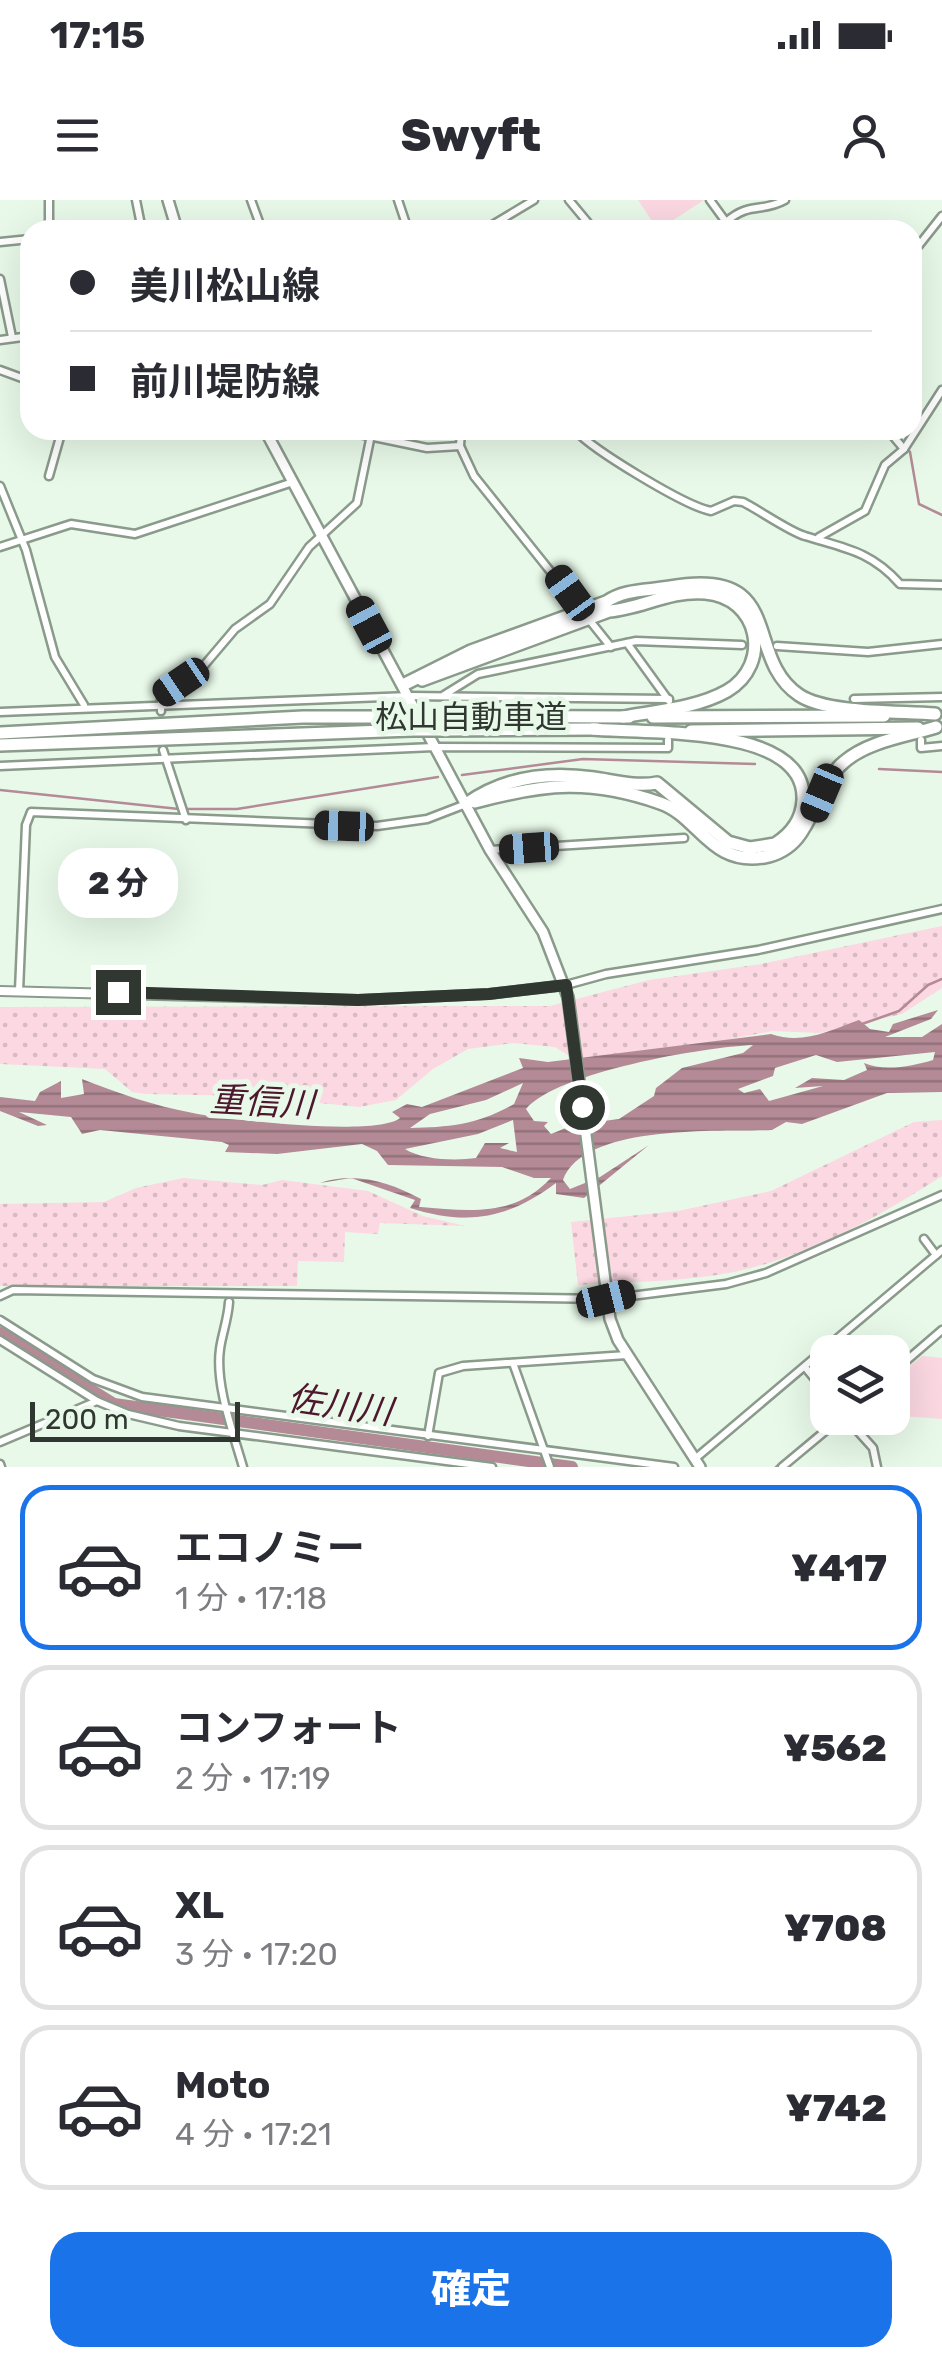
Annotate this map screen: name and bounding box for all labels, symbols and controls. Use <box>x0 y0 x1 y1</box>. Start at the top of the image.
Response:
text: 17:15 <box>50 12 145 58</box>
icon: menu <box>50 108 105 163</box>
icon: person <box>837 108 892 163</box>
text: Swyft <box>401 109 541 162</box>
text: 美川松山線 <box>130 263 320 309</box>
text: 前川堤防線 <box>130 359 320 405</box>
car <box>540 560 600 626</box>
car <box>342 591 396 659</box>
car <box>148 653 214 711</box>
street label: 松山自動車道 <box>375 698 567 736</box>
car <box>796 760 848 826</box>
car <box>313 810 375 842</box>
car <box>498 831 560 865</box>
callout: 2 分 <box>58 847 178 917</box>
text: 2 分 <box>88 864 148 902</box>
route end <box>96 970 141 1015</box>
water label: 重信川 <box>208 1078 320 1126</box>
route start <box>560 1085 605 1130</box>
car <box>573 1277 639 1321</box>
map controls <box>810 1335 910 1435</box>
button: layers <box>810 1335 910 1435</box>
water label: 佐川川 <box>285 1377 399 1434</box>
scale bar <box>30 1397 240 1442</box>
text: 200 m <box>45 1403 129 1436</box>
icon: car <box>55 1523 145 1613</box>
text: エコノミー <box>175 1525 365 1571</box>
text: ¥417 <box>791 1545 887 1591</box>
text: 1 分 · 17:18 <box>175 1579 327 1617</box>
icon: car <box>55 1703 145 1793</box>
text: コンフォート <box>175 1705 402 1751</box>
text: ¥562 <box>783 1725 887 1771</box>
text: 2 分 · 17:19 <box>175 1759 331 1797</box>
text: XL <box>175 1882 224 1928</box>
icon: car <box>55 1883 145 1973</box>
text: ¥708 <box>784 1905 887 1951</box>
text: 3 分 · 17:20 <box>175 1935 338 1973</box>
text: Moto <box>175 2062 271 2108</box>
icon: car <box>55 2063 145 2153</box>
text: ¥742 <box>785 2085 887 2131</box>
text: 4 分 · 17:21 <box>175 2115 332 2153</box>
button: 確定 <box>50 2232 892 2347</box>

